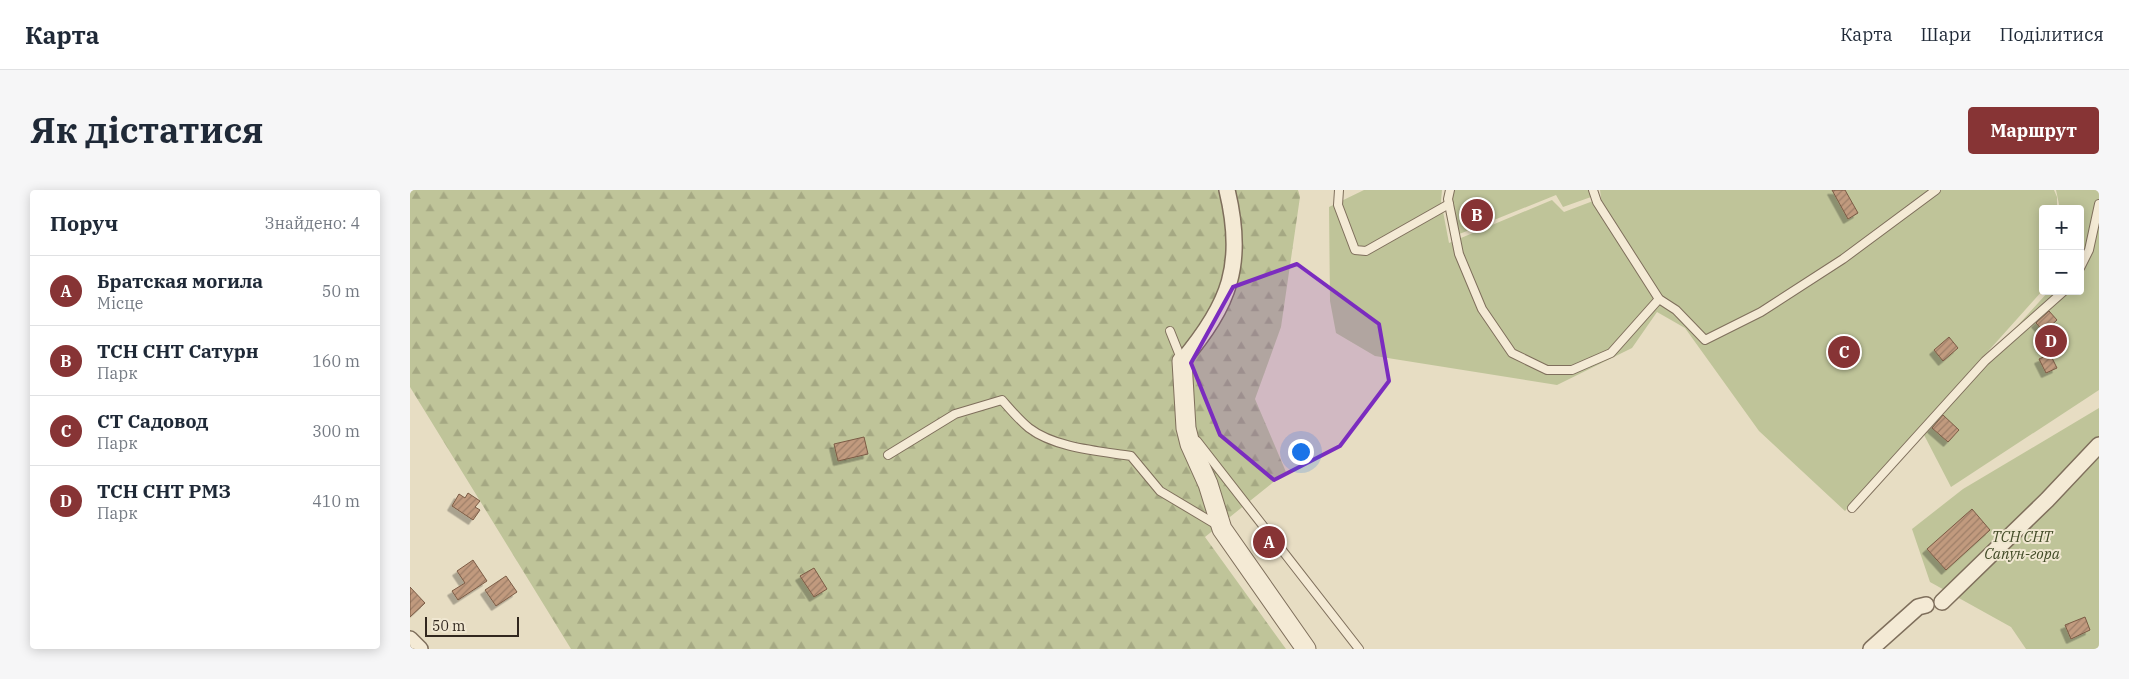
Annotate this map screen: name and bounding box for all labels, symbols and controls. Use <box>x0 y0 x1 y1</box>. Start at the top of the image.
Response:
text: Карта <box>25 19 100 51</box>
text: Карта <box>1840 23 1893 46</box>
text: Шари <box>1921 23 1971 46</box>
text: Поділитися <box>1999 23 2104 46</box>
text: Як дістатися <box>30 107 264 153</box>
button: Маршрут <box>1968 107 2099 154</box>
pin: B <box>1461 196 1493 234</box>
map controls <box>2039 205 2084 295</box>
button: + <box>2039 205 2084 250</box>
text: Поруч <box>50 209 118 237</box>
text: Знайдено: 4 <box>265 213 360 233</box>
button: − <box>2039 250 2084 295</box>
text: Братская могила <box>97 269 263 293</box>
text: A <box>60 281 72 301</box>
text: 50 m <box>322 281 360 301</box>
text: Місце <box>97 293 143 313</box>
pin: D <box>2035 322 2067 360</box>
pin: C <box>1828 333 1860 371</box>
text: ТСН СНТ Сатурн <box>97 339 259 363</box>
text: B <box>60 351 72 371</box>
text: 160 m <box>312 351 360 371</box>
text: Парк <box>97 363 137 383</box>
text: СТ Садовод <box>97 409 208 433</box>
text: C <box>61 421 71 441</box>
text: 300 m <box>312 421 360 441</box>
text: Парк <box>97 433 137 453</box>
your location <box>1288 439 1314 465</box>
text: ТСН СНТ РМЗ <box>97 479 231 503</box>
text: D <box>60 491 72 511</box>
text: 410 m <box>312 491 360 511</box>
text: Парк <box>97 503 137 523</box>
pin: A <box>1253 523 1285 561</box>
park label: ТСН СНТ Сапун-гора <box>1984 527 2061 563</box>
scale bar <box>425 614 519 637</box>
text: 50 m <box>432 617 465 635</box>

